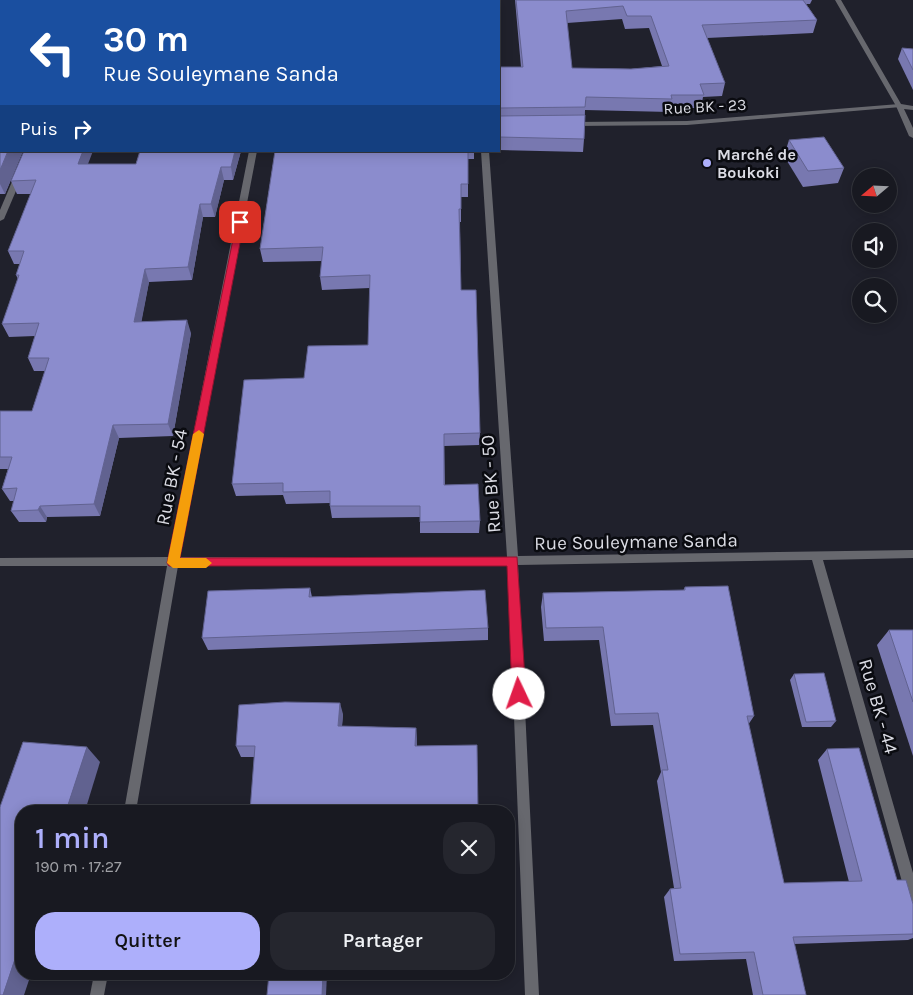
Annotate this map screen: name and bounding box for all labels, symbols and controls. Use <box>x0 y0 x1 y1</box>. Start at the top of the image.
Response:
text: 30 m <box>103 19 189 60</box>
icon: left <box>20 20 85 85</box>
text: Rue Souleymane Sanda <box>103 61 339 87</box>
street label: Rue BK - 23 <box>663 95 747 118</box>
icon: right <box>68 115 96 143</box>
text: Puis <box>20 118 58 140</box>
place label: Marché de Boukoki <box>717 145 796 182</box>
marker: Marché de Boukoki <box>701 157 713 169</box>
north arrow <box>852 168 898 212</box>
map controls <box>852 168 897 323</box>
pin <box>219 201 261 243</box>
icon: arrive <box>226 208 254 236</box>
button: sound <box>852 223 897 268</box>
button: search <box>852 278 897 323</box>
street label: Rue BK - 54 <box>152 427 192 527</box>
street label: Rue BK - 50 <box>477 434 505 534</box>
street label: Rue Souleymane Sanda <box>534 529 738 555</box>
street label: Rue BK - 44 <box>854 656 902 757</box>
position arrow <box>492 667 544 719</box>
text: 1 min <box>35 820 109 856</box>
button: close <box>443 822 495 874</box>
text: 190 m · 17:27 <box>35 857 122 876</box>
button: Quitter <box>35 912 260 970</box>
button: Partager <box>270 912 495 970</box>

